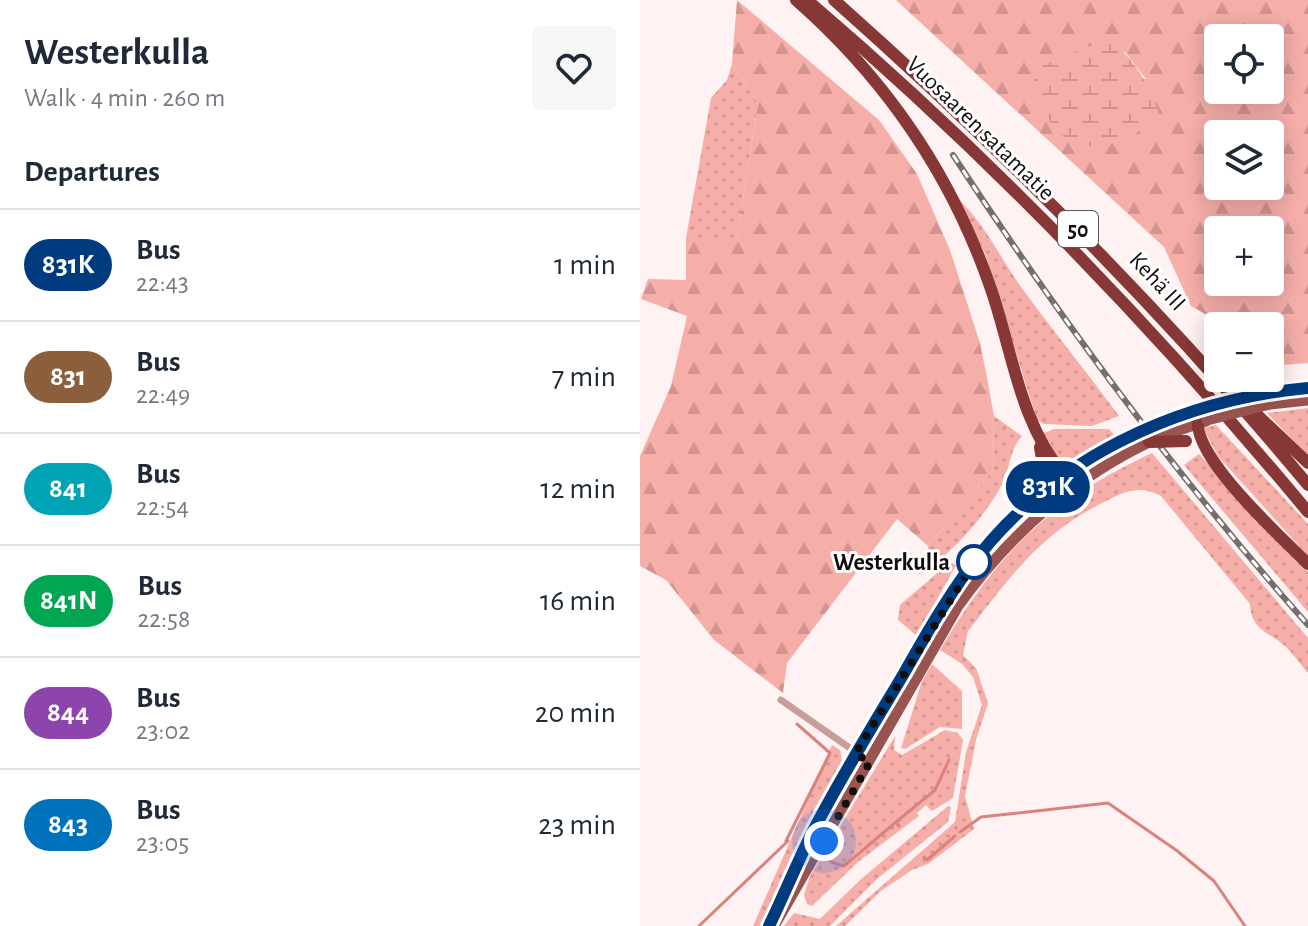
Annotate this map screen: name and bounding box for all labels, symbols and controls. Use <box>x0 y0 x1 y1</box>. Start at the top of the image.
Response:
map controls <box>1204 24 1284 392</box>
button: locate <box>1204 24 1284 104</box>
button: heart <box>532 26 616 110</box>
text: Westerkulla <box>24 34 209 72</box>
street label: Vuosaaren satamatie <box>902 52 1059 205</box>
text: Walk · 4 min · 260 m <box>24 85 225 111</box>
button: layers <box>1204 120 1284 200</box>
text: Departures <box>24 157 160 187</box>
road number: 50 <box>1058 211 1098 247</box>
button: + <box>1204 216 1284 296</box>
text: Bus <box>136 235 181 265</box>
street label: Kehä III <box>1124 248 1190 316</box>
text: 1 min <box>554 250 616 280</box>
text: 831K <box>42 251 94 279</box>
text: 22:43 <box>136 270 189 296</box>
button: − <box>1204 312 1284 392</box>
text: Bus <box>136 347 181 377</box>
text: 7 min <box>552 362 616 392</box>
text: 831 <box>50 363 86 391</box>
text: 22:49 <box>136 382 190 408</box>
text: Bus <box>136 459 181 489</box>
line badge: 831K <box>992 461 1104 513</box>
text: 831K <box>1022 473 1074 501</box>
text: 12 min <box>540 474 616 504</box>
text: 841 <box>49 475 87 503</box>
text: 22:54 <box>136 494 189 520</box>
marker: Westerkulla <box>957 545 991 579</box>
place label: Westerkulla <box>833 551 950 575</box>
text: Bus <box>137 571 182 601</box>
text: 16 min <box>540 586 616 616</box>
text: 841N <box>40 587 97 615</box>
text: 22:58 <box>137 606 190 632</box>
text: Bus <box>136 683 181 713</box>
text: 20 min <box>535 698 616 728</box>
text: 844 <box>47 699 89 727</box>
text: 23:02 <box>136 718 190 744</box>
text: Bus <box>136 795 181 825</box>
text: 23 min <box>538 810 616 840</box>
text: 843 <box>48 811 88 839</box>
your location <box>804 821 844 861</box>
text: 23:05 <box>136 830 189 856</box>

